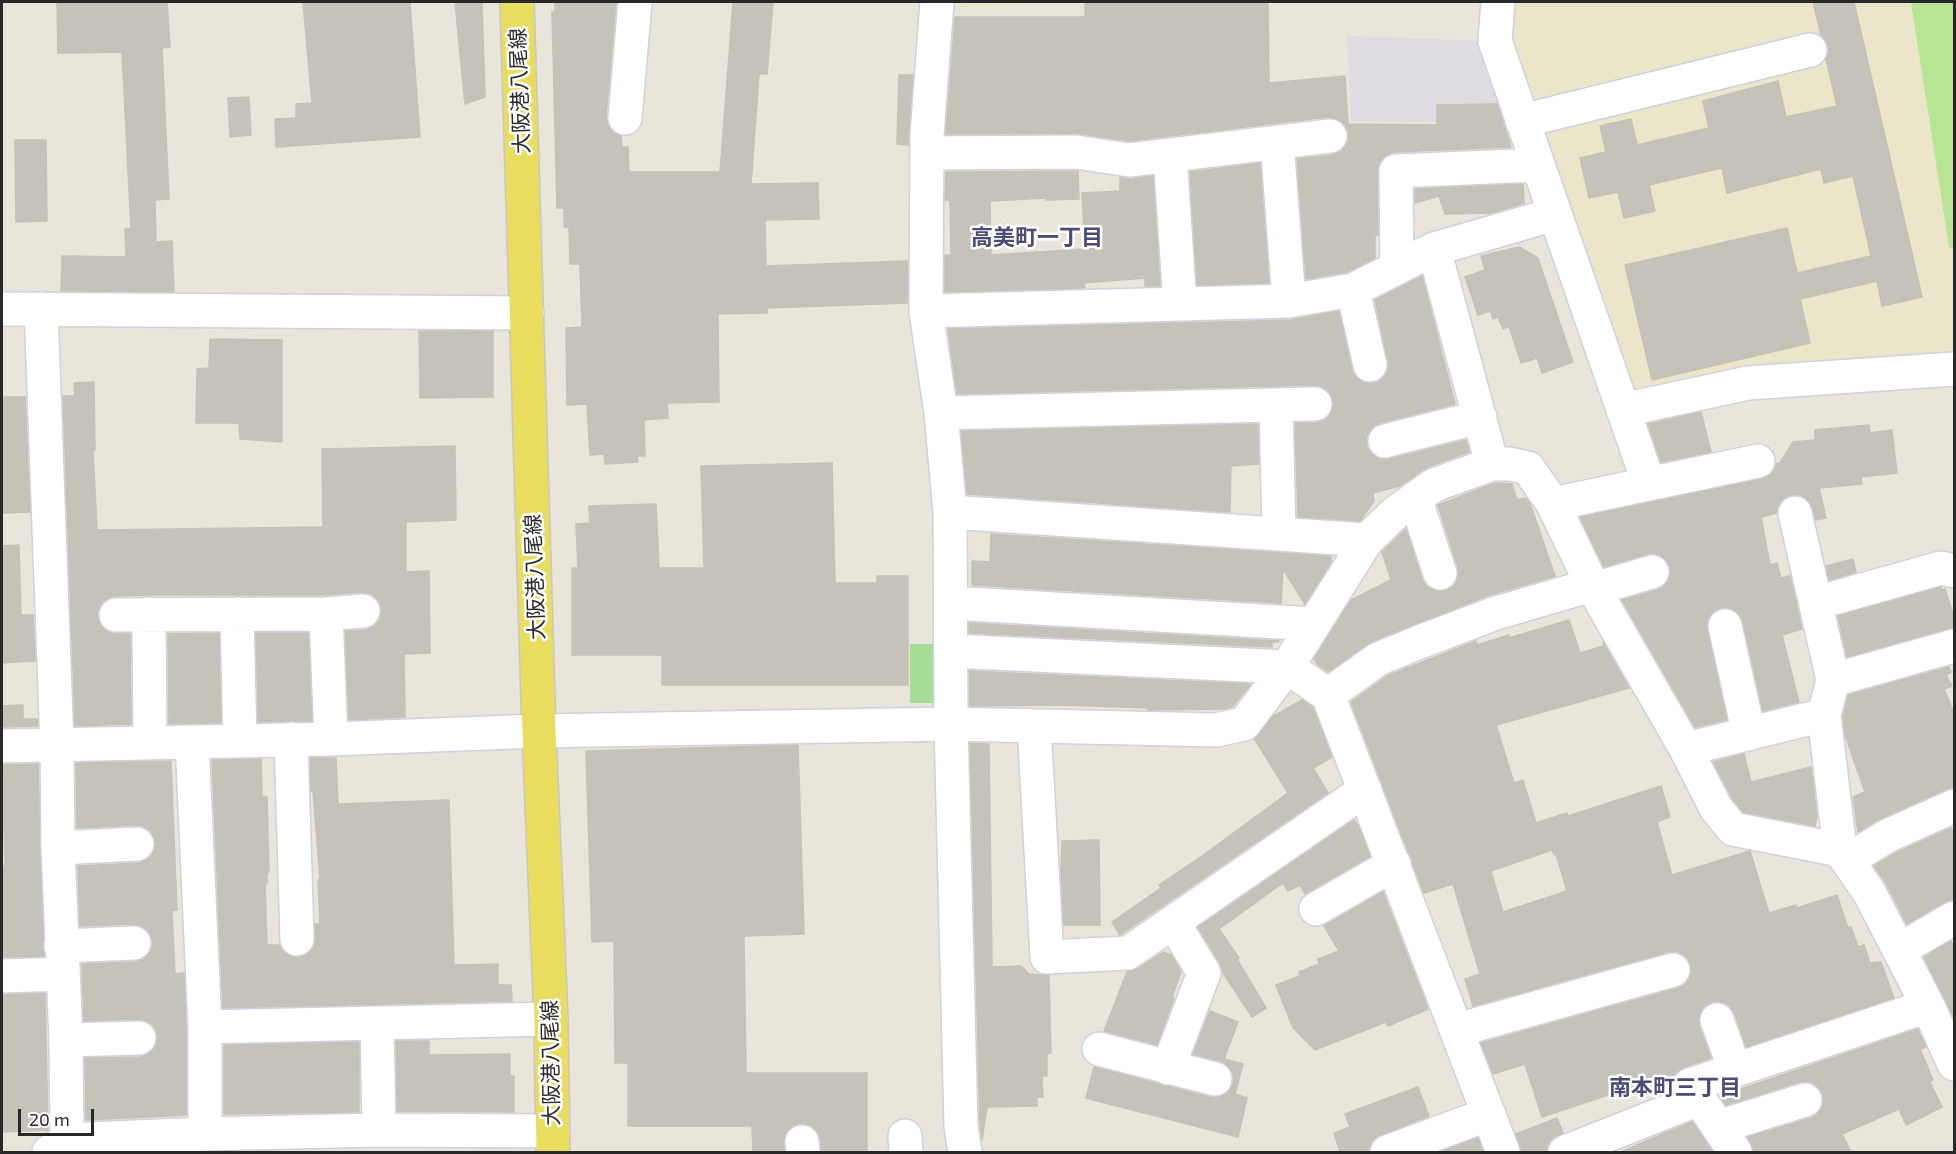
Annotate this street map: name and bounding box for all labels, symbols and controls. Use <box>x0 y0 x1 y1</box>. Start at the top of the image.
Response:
street label: 大阪港八尾線 <box>505 28 535 154</box>
district label: 高美町一丁目 <box>971 225 1103 251</box>
street label: 大阪港八尾線 <box>520 514 550 640</box>
street label: 大阪港八尾線 <box>537 1000 565 1126</box>
district label: 南本町三丁目 <box>1609 1075 1741 1101</box>
scale bar <box>21 1097 98 1135</box>
text: 20 m <box>29 1108 70 1130</box>

